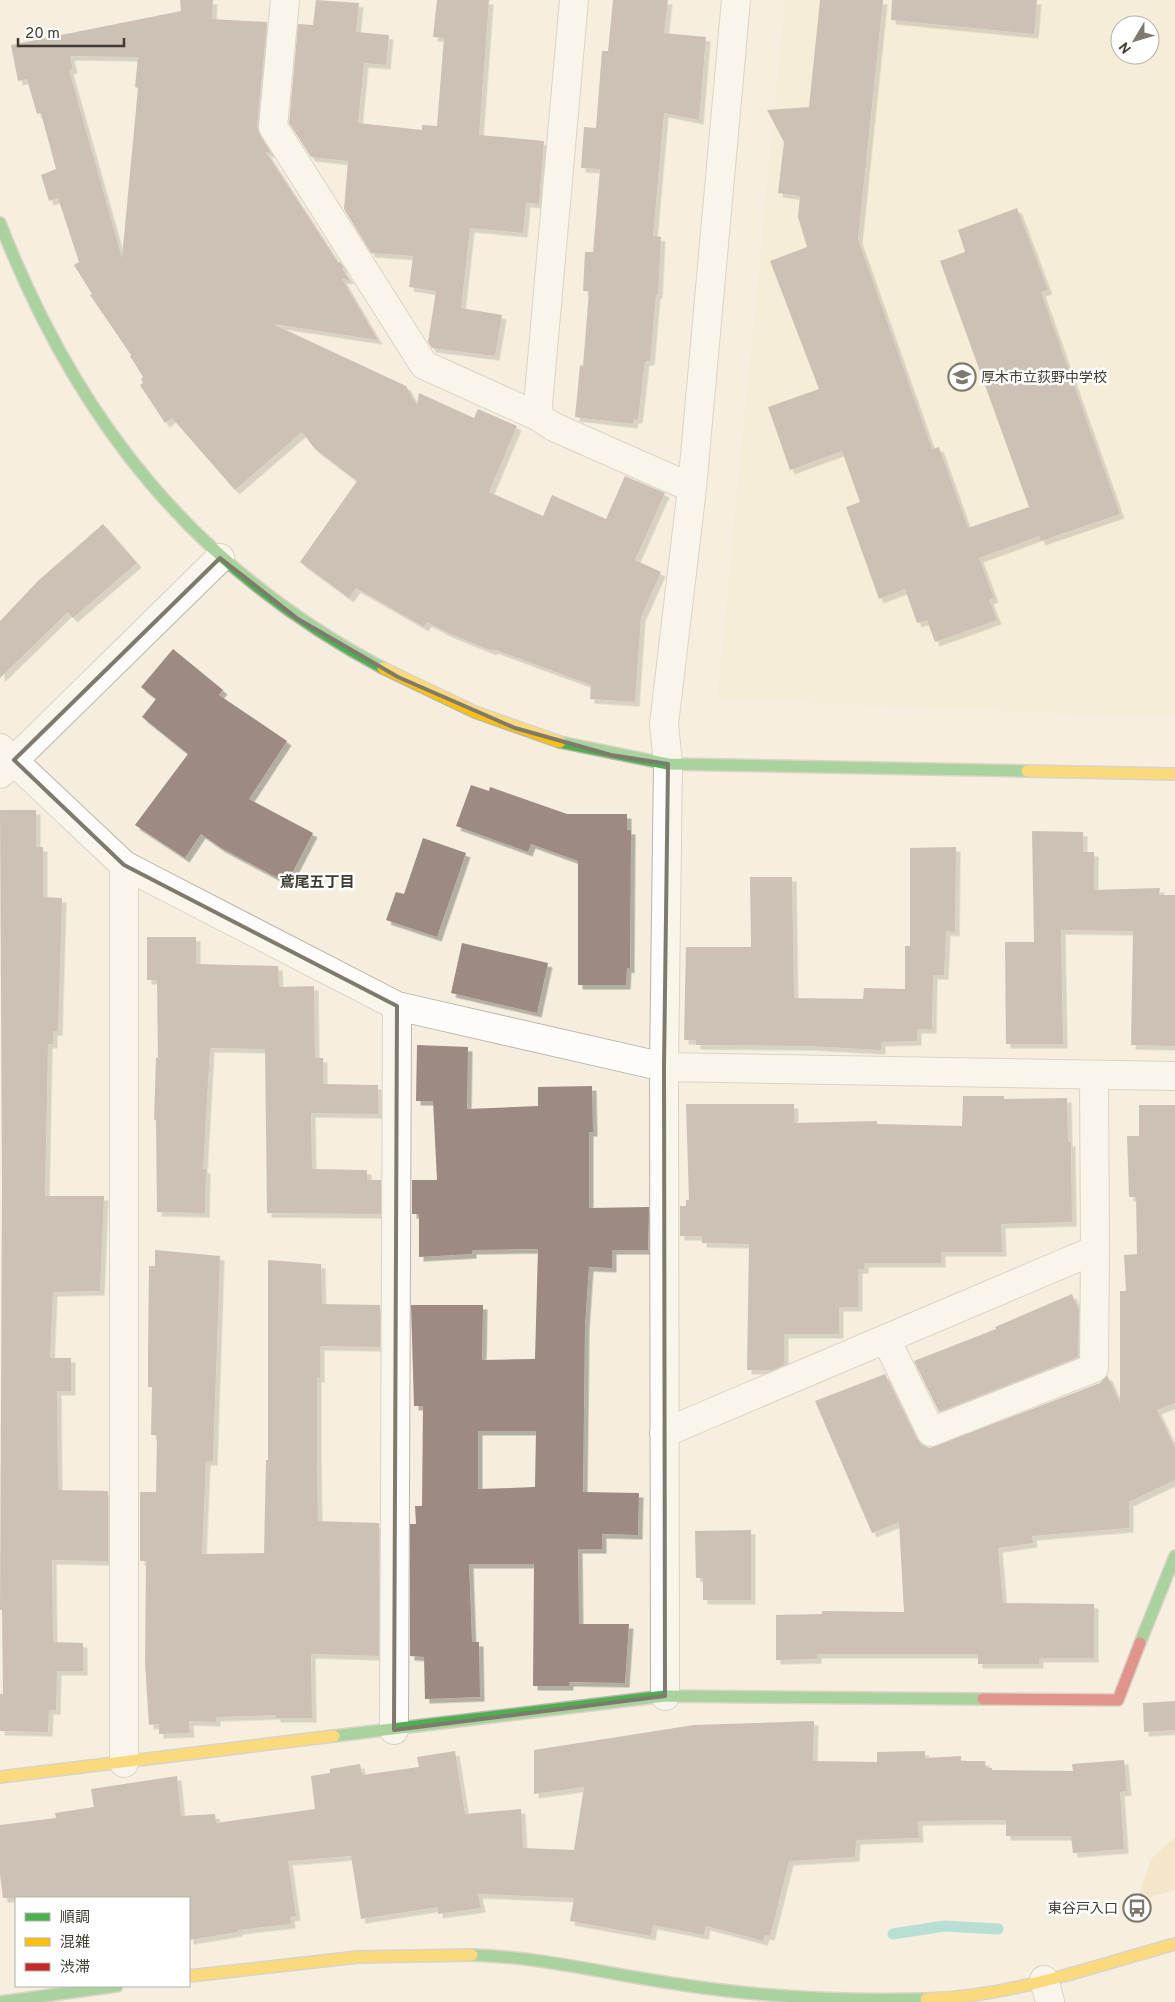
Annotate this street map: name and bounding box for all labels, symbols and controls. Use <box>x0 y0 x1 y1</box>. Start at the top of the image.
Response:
scale bar <box>18 15 124 47</box>
north arrow <box>1110 15 1160 65</box>
text: 20 m <box>25 25 60 44</box>
text: N <box>1116 38 1136 56</box>
school or university icon: 厚木市立荻野中学校 <box>947 362 977 392</box>
place label: 厚木市立荻野中学校 <box>981 370 1107 387</box>
district label: 鳶尾五丁目 <box>279 873 355 893</box>
bus stop icon: 東谷戸入口 <box>1122 1893 1152 1923</box>
legend <box>15 1897 190 1987</box>
place label: 東谷戸入口 <box>1048 1901 1118 1918</box>
text: 順調 <box>60 1909 90 1928</box>
text: 混雑 <box>60 1934 90 1953</box>
text: 渋滞 <box>60 1959 90 1978</box>

